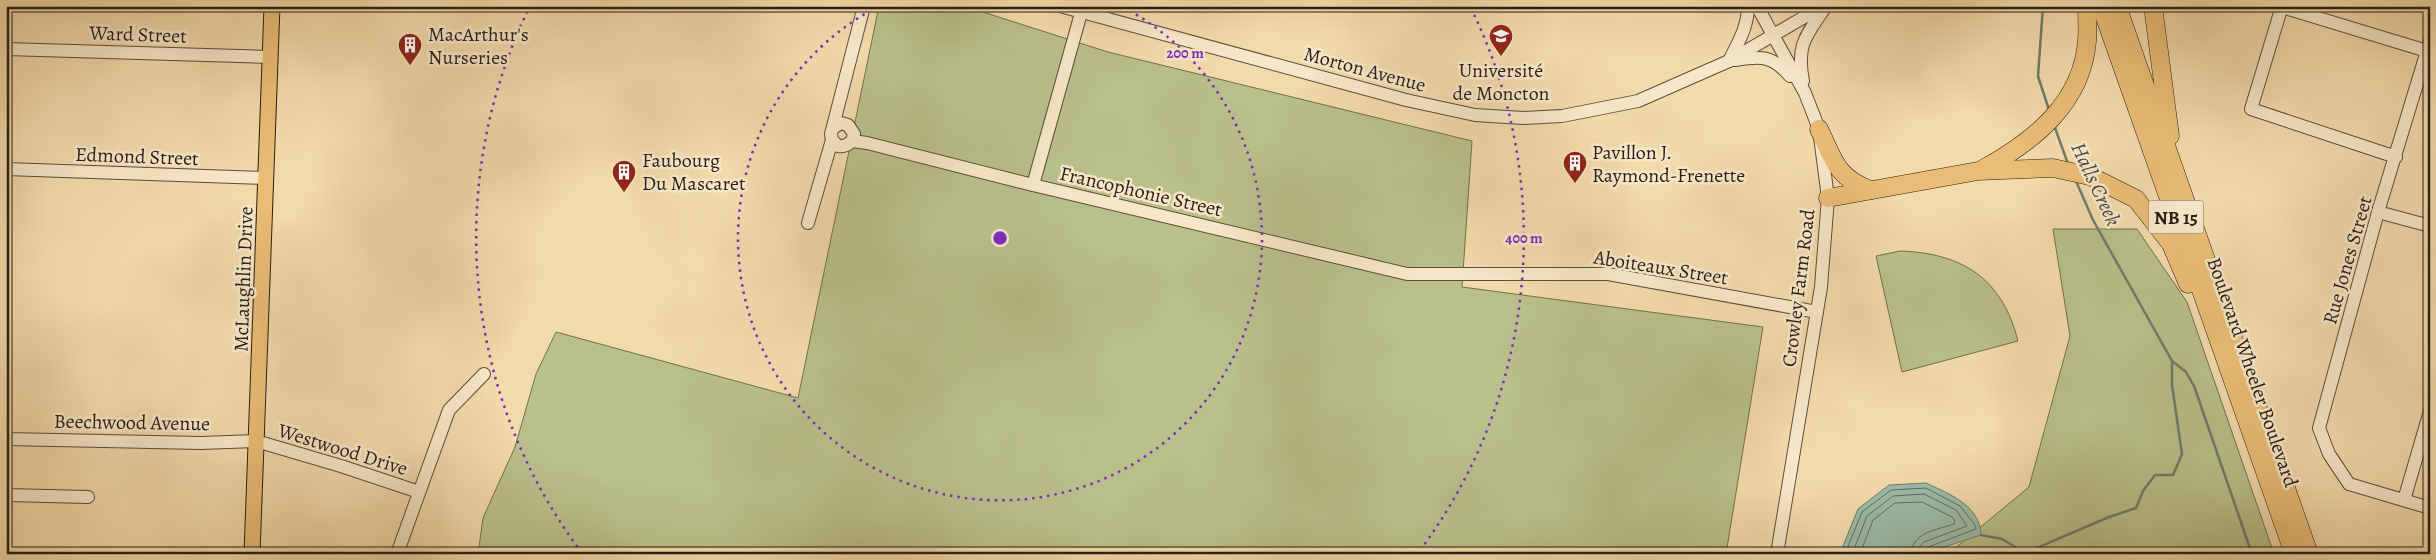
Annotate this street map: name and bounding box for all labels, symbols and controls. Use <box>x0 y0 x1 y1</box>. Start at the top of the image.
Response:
street label: Ward Street <box>88 19 188 50</box>
place label: MacArthur's Nurseries <box>428 21 529 71</box>
school or university icon: Université de Moncton <box>1488 23 1514 57</box>
building icon: MacArthur's Nurseries <box>397 32 423 66</box>
street label: Morton Avenue <box>1301 40 1429 99</box>
text: 200 m <box>1166 43 1204 63</box>
place label: Université de Moncton <box>1452 57 1550 107</box>
water label: Halls Creek <box>2064 138 2128 230</box>
place label: Pavillon J. Raymond-Frenette <box>1592 139 1745 189</box>
street label: Edmond Street <box>75 141 200 172</box>
place label: Faubourg Du Mascaret <box>642 147 746 197</box>
building icon: Pavillon J. Raymond-Frenette <box>1562 150 1588 184</box>
building icon: Faubourg Du Mascaret <box>611 159 637 193</box>
street label: Francophonie Street <box>1057 160 1225 223</box>
street label: Rue Jones Street <box>2316 193 2379 327</box>
road number: NB 15 <box>2148 200 2204 233</box>
street label: McLaughlin Drive <box>227 206 260 352</box>
street label: Crowley Farm Road <box>1775 207 1822 368</box>
text: 400 m <box>1505 228 1543 248</box>
centre of rings <box>991 229 1009 247</box>
street label: Aboiteaux Street <box>1591 243 1730 291</box>
street label: Boulevard Wheeler Boulevard <box>2200 254 2305 491</box>
street label: Beechwood Avenue <box>54 408 210 437</box>
street label: Westwood Drive <box>274 417 411 482</box>

